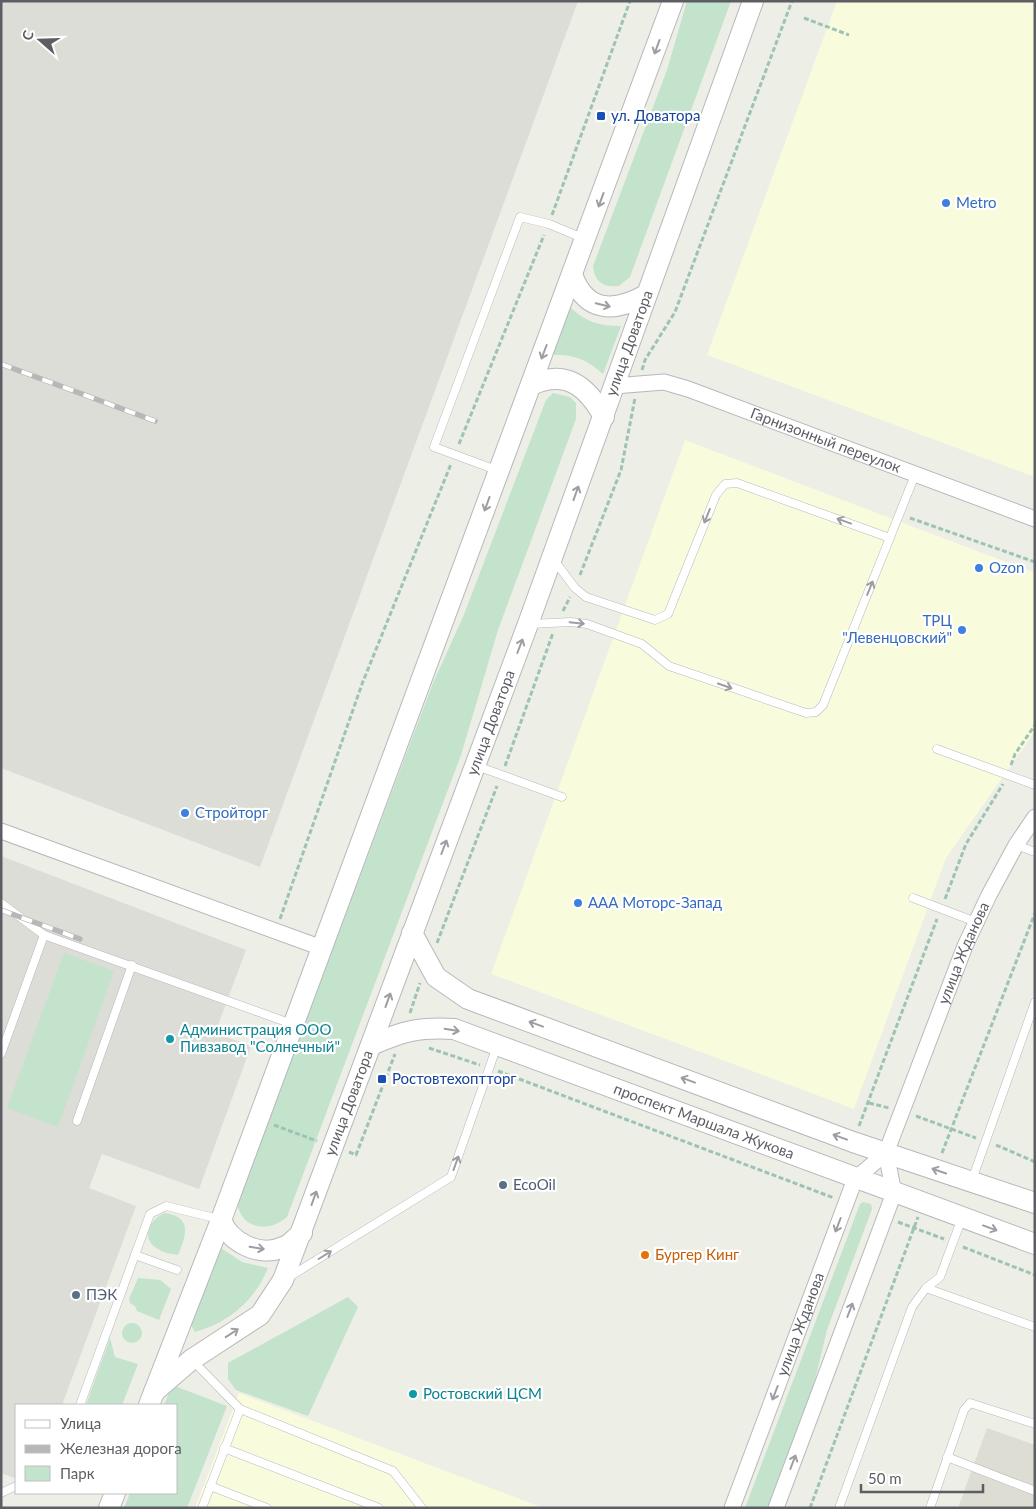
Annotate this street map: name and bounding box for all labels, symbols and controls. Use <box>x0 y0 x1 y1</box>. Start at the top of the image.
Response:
north arrow <box>15 15 65 65</box>
text: С <box>18 27 37 43</box>
one-way arrow <box>652 39 661 54</box>
place label: ул. Доватора <box>611 106 700 124</box>
marker: ул. Доватора <box>595 110 607 122</box>
one-way arrow <box>596 192 605 207</box>
place label: Metro <box>956 193 997 211</box>
marker: Metro <box>940 197 952 209</box>
street label: улица Доватора <box>601 288 656 398</box>
one-way arrow <box>595 300 611 310</box>
one-way arrow <box>539 344 548 359</box>
street label: Гарнизонный переулок <box>748 403 904 476</box>
one-way arrow <box>572 486 581 502</box>
one-way arrow <box>482 496 491 511</box>
one-way arrow <box>702 508 711 523</box>
one-way arrow <box>837 516 852 525</box>
place label: Ozon <box>989 558 1024 576</box>
marker: Ozon <box>973 562 985 574</box>
one-way arrow <box>866 581 875 596</box>
place label: ТРЦ "Левенцовский" <box>842 611 952 646</box>
one-way arrow <box>569 618 585 628</box>
marker: ТРЦ "Левенцовский" <box>956 624 968 636</box>
one-way arrow <box>516 639 525 654</box>
street label: улица Доватора <box>462 667 518 778</box>
one-way arrow <box>716 681 732 691</box>
place label: Стройторг <box>195 803 268 821</box>
marker: Стройторг <box>179 807 191 819</box>
one-way arrow <box>440 840 449 855</box>
place label: ААА Моторс-Запад <box>588 893 722 911</box>
marker: ААА Моторс-Запад <box>572 897 584 909</box>
street label: улица Жданова <box>934 899 992 1007</box>
one-way arrow <box>384 992 393 1008</box>
one-way arrow <box>528 1019 544 1028</box>
place label: Администрация ООО Пивзавод "Солнечный" <box>180 1020 340 1055</box>
one-way arrow <box>443 1025 459 1035</box>
marker: Администрация ООО Пивзавод "Солнечный" <box>164 1033 176 1045</box>
street label: улица Доватора <box>320 1048 376 1158</box>
place label: Ростовтехоптторг <box>392 1069 517 1087</box>
marker: Ростовтехоптторг <box>376 1073 388 1085</box>
one-way arrow <box>681 1075 696 1085</box>
street label: проспект Маршала Жукова <box>611 1079 797 1162</box>
one-way arrow <box>833 1132 848 1141</box>
one-way arrow <box>451 1155 461 1171</box>
one-way arrow <box>931 1166 947 1176</box>
place label: EcoOil <box>513 1175 556 1193</box>
marker: EcoOil <box>497 1179 509 1191</box>
one-way arrow <box>310 1191 319 1207</box>
one-way arrow <box>833 1216 842 1232</box>
one-way arrow <box>981 1224 997 1233</box>
one-way arrow <box>248 1243 264 1253</box>
place label: Бургер Кинг <box>655 1245 739 1263</box>
one-way arrow <box>317 1249 331 1259</box>
marker: Бургер Кинг <box>639 1249 651 1261</box>
street label: улица Жданова <box>772 1270 827 1378</box>
place label: ПЭК <box>86 1285 117 1303</box>
marker: ПЭК <box>70 1289 82 1301</box>
one-way arrow <box>846 1303 855 1318</box>
one-way arrow <box>225 1328 239 1338</box>
place label: Ростовский ЦСМ <box>423 1384 542 1402</box>
one-way arrow <box>770 1385 779 1400</box>
marker: Ростовский ЦСМ <box>407 1388 419 1400</box>
legend <box>15 1404 178 1494</box>
text: Улица <box>60 1414 101 1432</box>
text: Железная дорога <box>60 1439 182 1457</box>
one-way arrow <box>789 1455 798 1470</box>
scale bar <box>861 1462 984 1494</box>
text: Парк <box>60 1464 95 1482</box>
text: 50 m <box>868 1469 902 1487</box>

